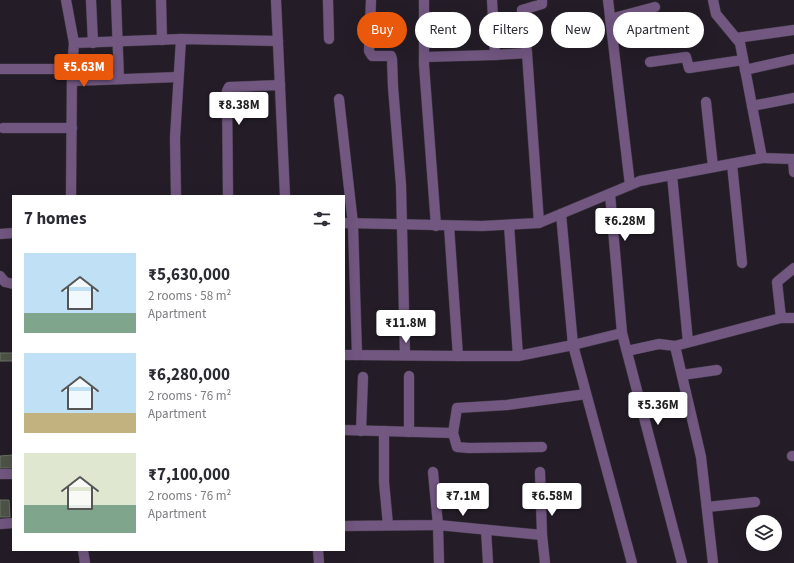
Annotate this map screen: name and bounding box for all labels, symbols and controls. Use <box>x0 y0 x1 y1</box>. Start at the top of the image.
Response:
chip: Buy <box>357 12 407 48</box>
chip: Rent <box>415 12 471 48</box>
chip: Filters <box>479 12 543 48</box>
chip: New <box>551 12 605 48</box>
chip: Apartment <box>613 12 704 48</box>
pin: ₹5.63M <box>51 54 117 88</box>
text: ₹5.63M <box>63 58 105 76</box>
pin: ₹8.38M <box>206 92 272 126</box>
text: ₹8.38M <box>218 96 260 114</box>
text: 7 homes <box>24 207 86 231</box>
icon: filters <box>311 208 333 230</box>
pin: ₹6.28M <box>592 208 658 242</box>
text: ₹6.28M <box>604 212 646 230</box>
text: ₹5,630,000 <box>148 263 230 287</box>
icon: home <box>56 269 104 317</box>
text: 2 rooms · 58 m² <box>148 287 231 305</box>
text: Apartment <box>148 305 206 323</box>
pin: ₹11.8M <box>373 310 439 344</box>
text: ₹11.8M <box>385 314 427 332</box>
text: ₹6,280,000 <box>148 363 230 387</box>
icon: home <box>56 369 104 417</box>
text: 2 rooms · 76 m² <box>148 387 231 405</box>
pin: ₹5.36M <box>625 392 691 426</box>
text: ₹5.36M <box>637 396 679 414</box>
text: Apartment <box>148 405 206 423</box>
text: ₹7,100,000 <box>148 463 230 487</box>
icon: home <box>56 469 104 517</box>
pin: ₹7.1M <box>435 483 491 517</box>
pin: ₹6.58M <box>519 483 585 517</box>
text: 2 rooms · 76 m² <box>148 487 231 505</box>
text: ₹7.1M <box>446 487 480 505</box>
text: ₹6.58M <box>531 487 573 505</box>
text: Apartment <box>148 505 206 523</box>
map controls <box>746 515 782 551</box>
button: layers <box>746 515 782 551</box>

